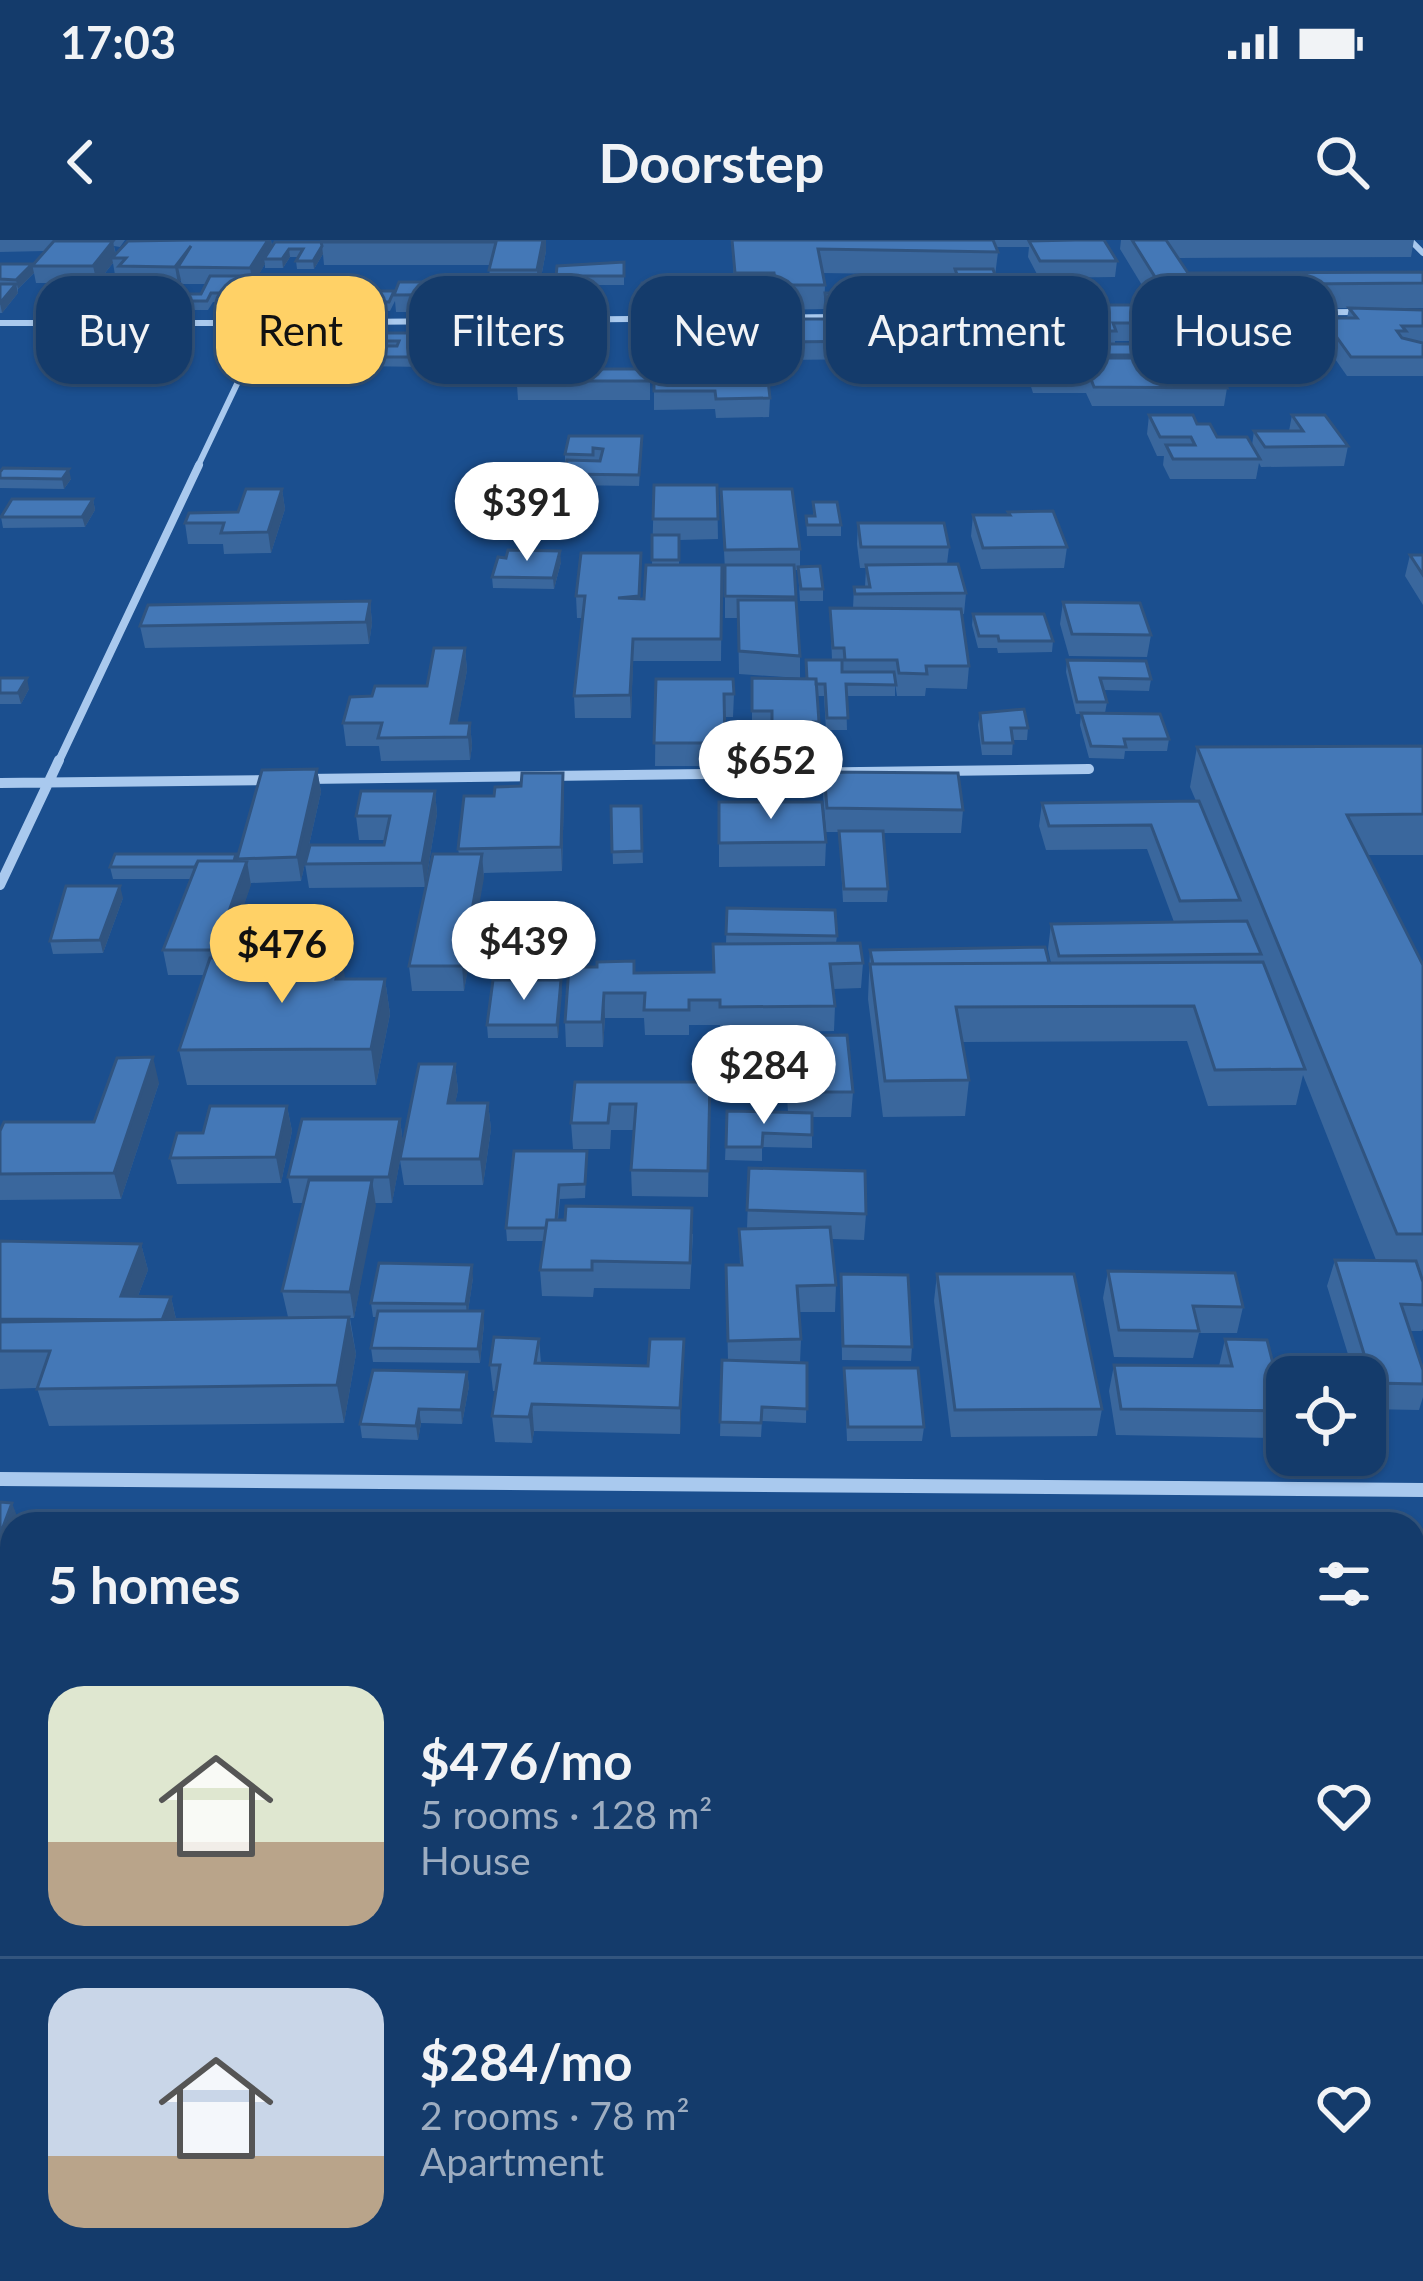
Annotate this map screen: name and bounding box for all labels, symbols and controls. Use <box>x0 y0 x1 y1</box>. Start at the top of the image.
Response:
text: 17:03 <box>60 15 176 69</box>
icon: back <box>48 129 114 195</box>
icon: search <box>1309 129 1375 195</box>
text: Doorstep <box>599 130 824 195</box>
chip: Buy <box>36 276 192 384</box>
chip: Rent <box>216 276 385 384</box>
chip: Filters <box>409 276 607 384</box>
chip: New <box>631 276 802 384</box>
chip: Apartment <box>826 276 1108 384</box>
chip: House <box>1132 276 1335 384</box>
pin: $391 <box>456 462 598 564</box>
text: $391 <box>482 478 572 524</box>
pin: $652 <box>700 720 842 822</box>
text: $652 <box>726 736 816 782</box>
pin: $439 <box>453 901 595 1003</box>
pin: $476 <box>211 904 353 1006</box>
text: $439 <box>479 917 569 963</box>
text: $476 <box>237 920 327 966</box>
pin: $284 <box>693 1025 835 1127</box>
text: $284 <box>719 1041 809 1087</box>
map controls <box>1266 1356 1386 1476</box>
button: locate <box>1266 1356 1386 1476</box>
icon: filters <box>1311 1551 1377 1617</box>
text: 5 homes <box>48 1554 240 1615</box>
text: $476/mo <box>420 1730 633 1791</box>
icon: home <box>144 1734 288 1878</box>
icon: heart <box>1311 1773 1377 1839</box>
text: 5 rooms · 128 m² <box>420 1791 712 1837</box>
text: House <box>420 1837 531 1883</box>
text: $284/mo <box>420 2031 633 2092</box>
icon: home <box>144 2036 288 2180</box>
icon: heart <box>1311 2075 1377 2141</box>
text: 2 rooms · 78 m² <box>420 2092 690 2138</box>
text: Apartment <box>420 2138 604 2184</box>

